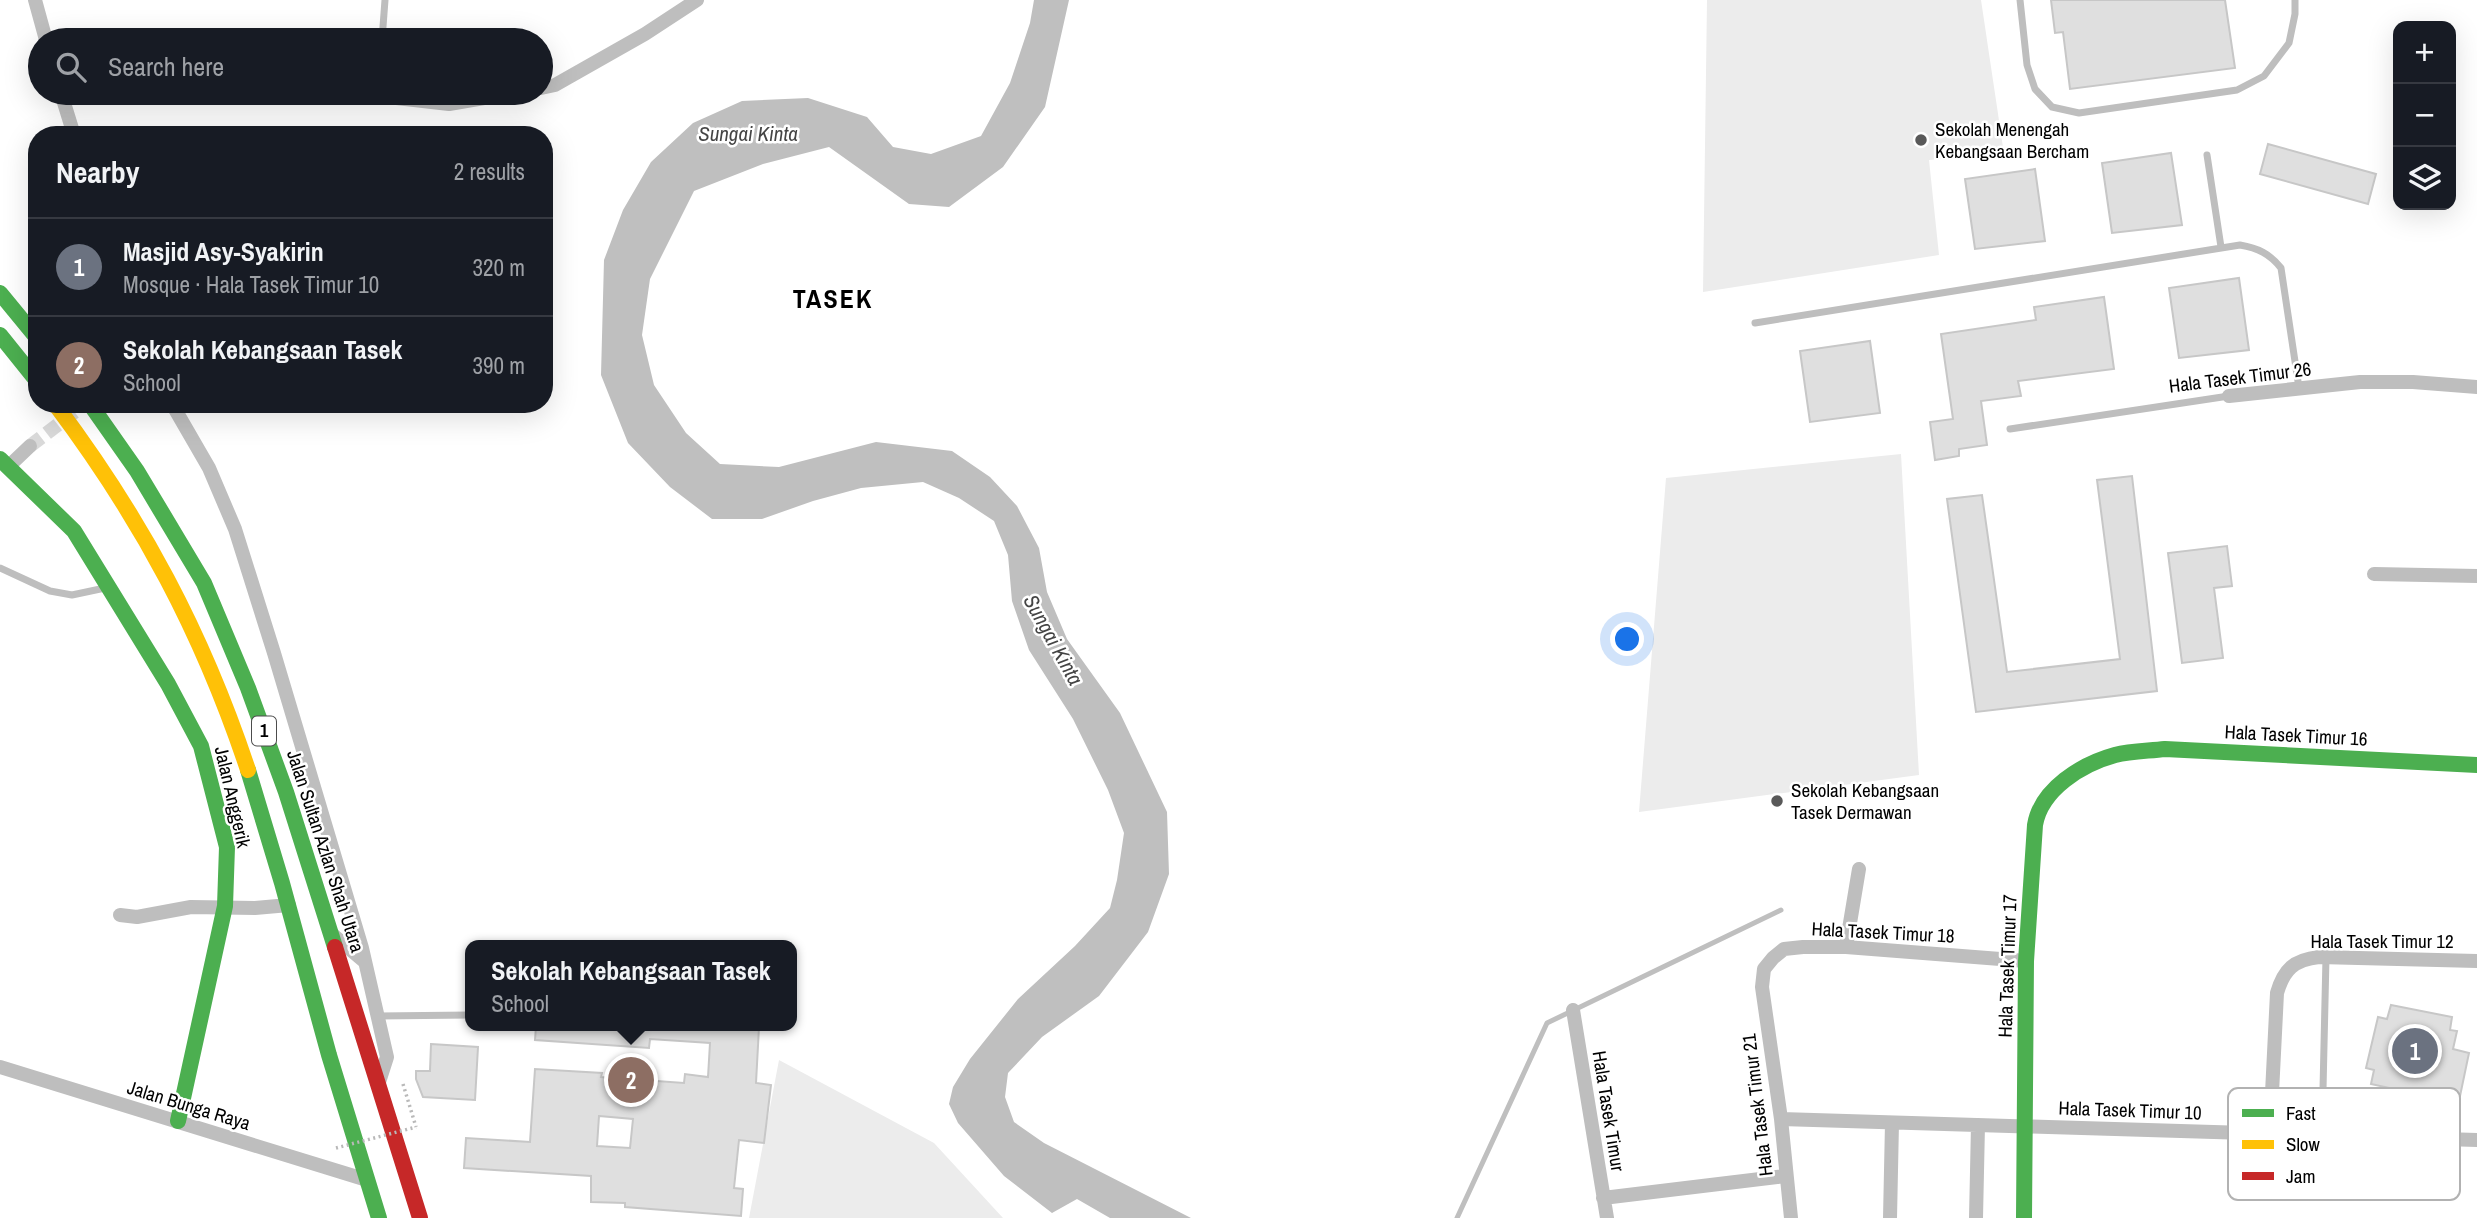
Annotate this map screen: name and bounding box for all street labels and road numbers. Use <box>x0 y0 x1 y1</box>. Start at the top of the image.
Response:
street label: Hala Tasek Timur 26 <box>2167 355 2313 399</box>
road number: 1 <box>252 716 276 746</box>
street label: Hala Tasek Timur 16 <box>2224 718 2368 752</box>
street label: Jalan Anggerik <box>209 744 257 850</box>
street label: Jalan Sultan Azlan Shah Utara <box>281 746 371 956</box>
street label: Hala Tasek Timur 17 <box>1992 894 2023 1038</box>
street label: Hala Tasek Timur 18 <box>1811 915 1955 949</box>
street label: Hala Tasek Timur 12 <box>2310 928 2454 954</box>
street label: Hala Tasek Timur 21 <box>1735 1032 1779 1178</box>
street label: Hala Tasek Timur <box>1587 1049 1631 1174</box>
street label: Jalan Bunga Raya <box>124 1074 254 1136</box>
street label: Hala Tasek Timur 10 <box>2058 1095 2202 1125</box>

